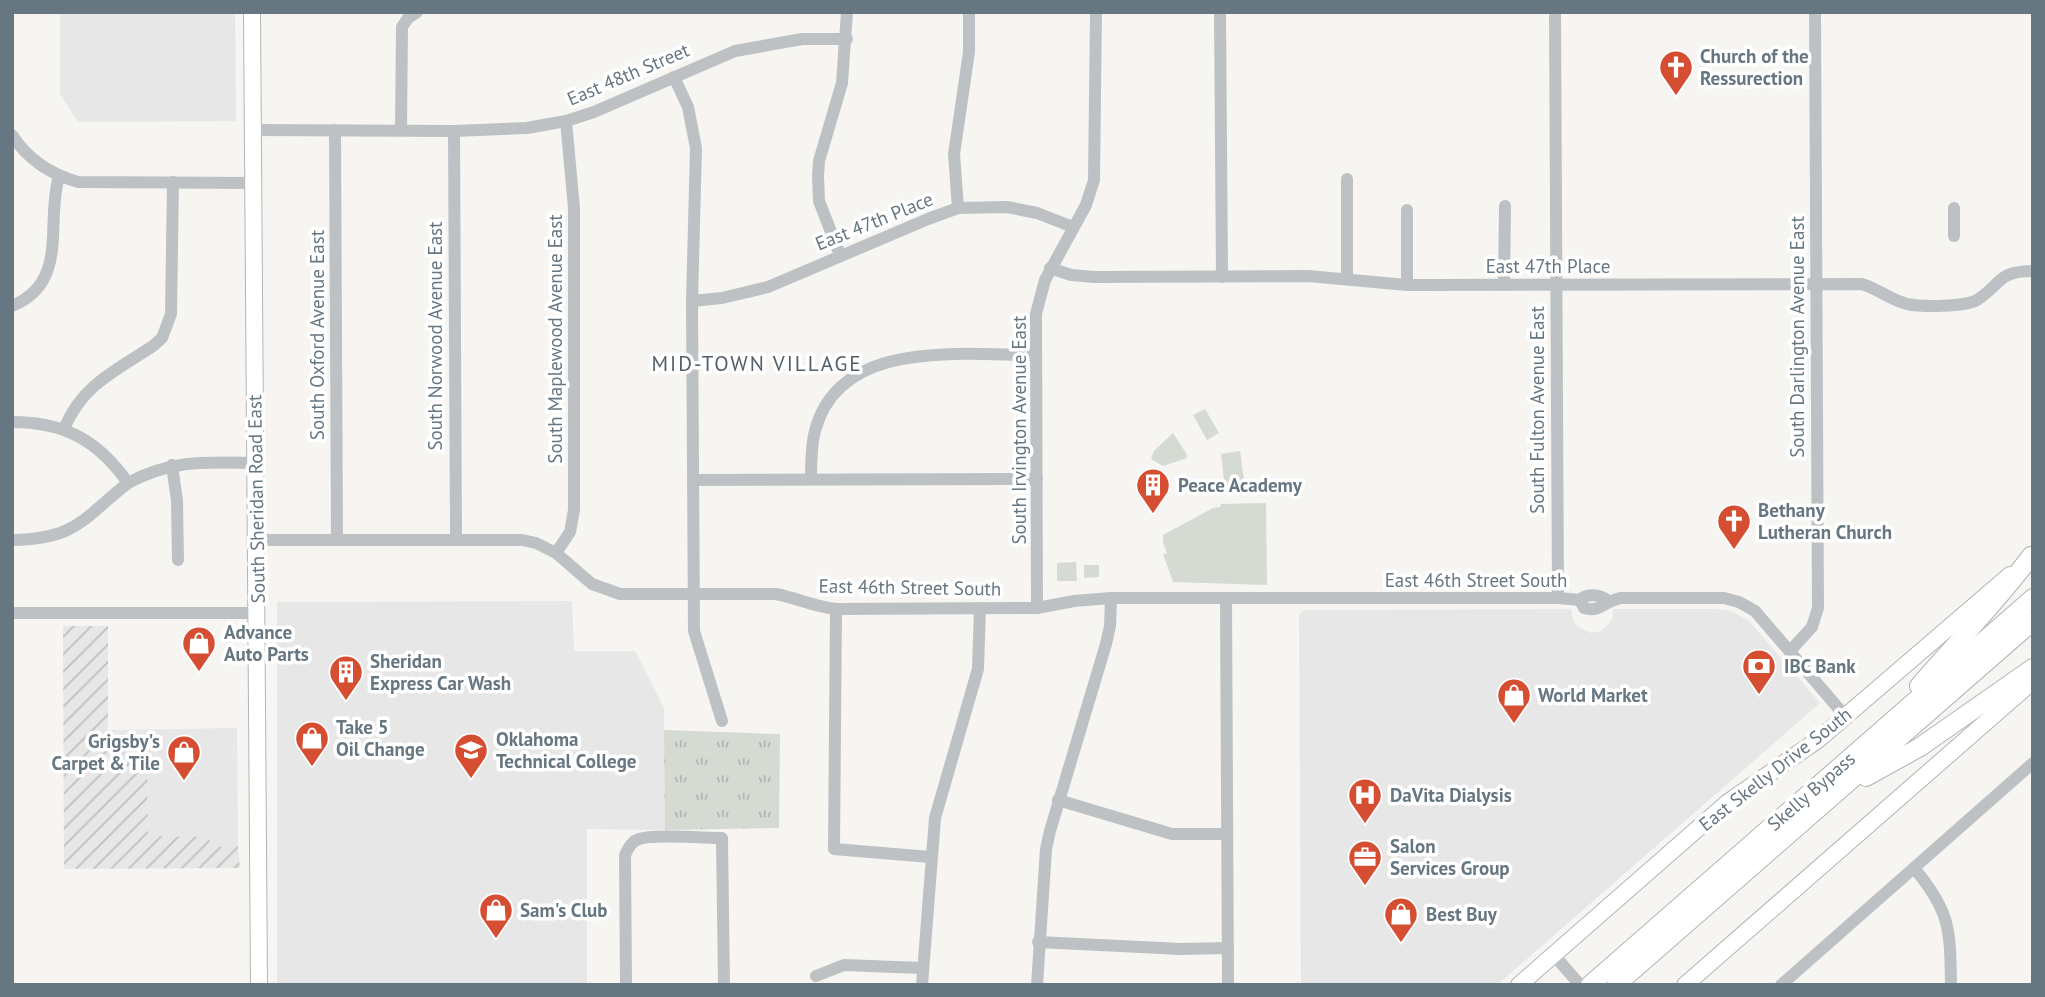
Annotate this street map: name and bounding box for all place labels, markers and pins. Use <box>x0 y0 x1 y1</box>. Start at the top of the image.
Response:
place label: Church of the Ressurection <box>1700 44 1809 90</box>
church icon: Church of the Ressurection <box>1657 48 1695 97</box>
building icon: Peace Academy <box>1134 466 1172 515</box>
place label: Peace Academy <box>1178 473 1303 497</box>
place label: Bethany Lutheran Church <box>1758 498 1892 544</box>
church icon: Bethany Lutheran Church <box>1715 502 1753 551</box>
place label: Advance Auto Parts <box>224 620 309 666</box>
shop icon: Advance Auto Parts <box>180 624 218 673</box>
bank icon: IBC Bank <box>1740 647 1778 696</box>
place label: Sheridan Express Car Wash <box>370 649 511 695</box>
building icon: Sheridan Express Car Wash <box>327 653 365 702</box>
place label: IBC Bank <box>1784 654 1856 678</box>
shop icon: World Market <box>1495 676 1533 725</box>
place label: World Market <box>1538 683 1648 707</box>
place label: Take 5 Oil Change <box>336 715 425 761</box>
shop icon: Take 5 Oil Change <box>293 719 331 768</box>
place label: Oklahoma Technical College <box>496 727 636 773</box>
place label: Grigsby's Carpet & Tile <box>51 729 160 775</box>
school or university icon: Oklahoma Technical College <box>452 731 490 780</box>
shop icon: Grigsby's Carpet & Tile <box>165 733 203 782</box>
hospital icon: DaVita Dialysis <box>1346 776 1384 825</box>
place label: DaVita Dialysis <box>1390 783 1512 807</box>
place label: Salon Services Group <box>1390 834 1510 880</box>
office icon: Salon Services Group <box>1346 838 1384 887</box>
shop icon: Sam's Club <box>477 891 515 940</box>
shop icon: Best Buy <box>1382 895 1420 944</box>
place label: Sam's Club <box>520 898 607 922</box>
place label: Best Buy <box>1426 902 1498 926</box>

